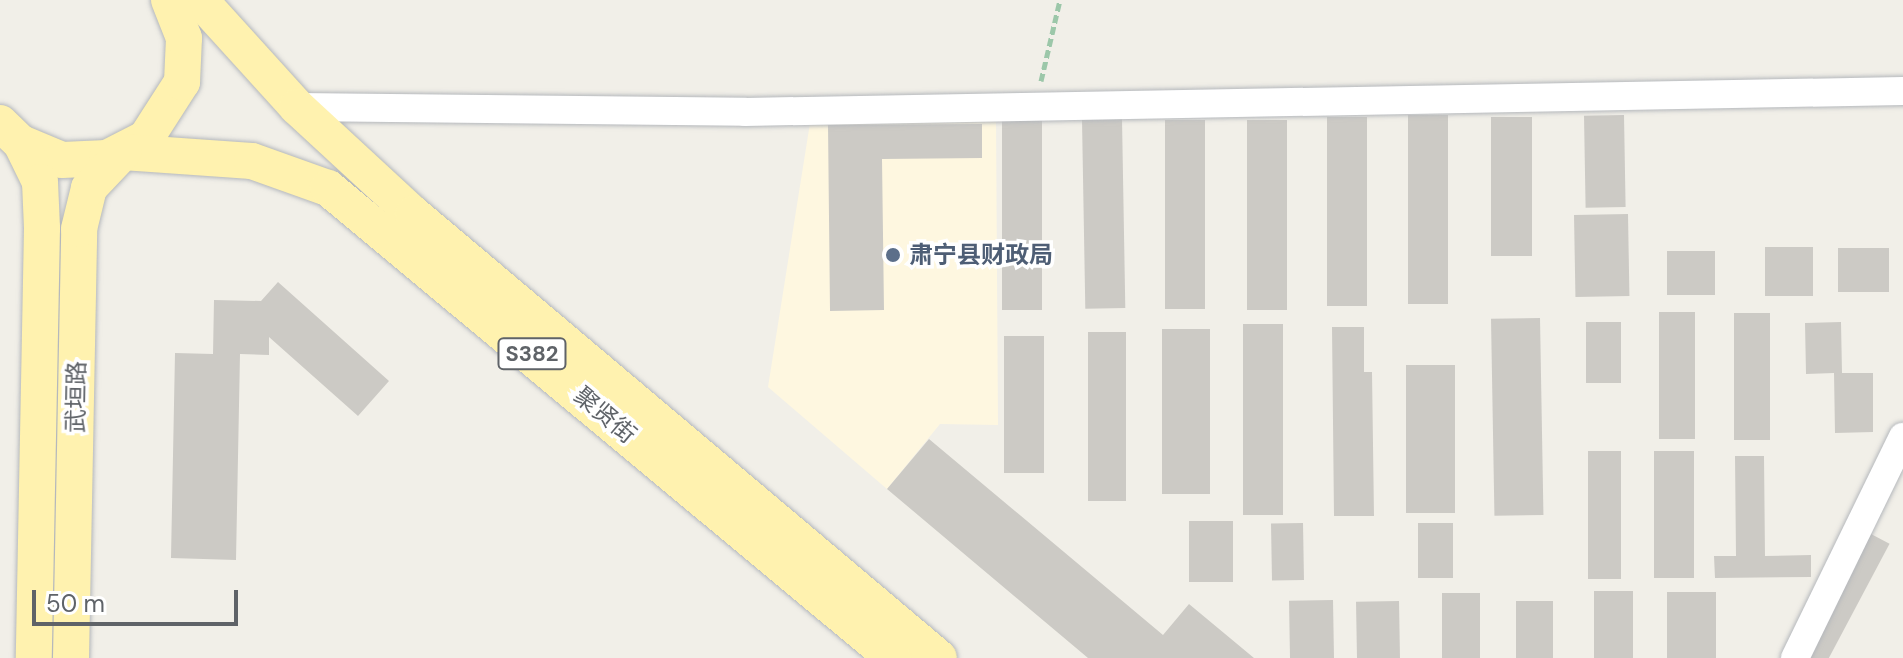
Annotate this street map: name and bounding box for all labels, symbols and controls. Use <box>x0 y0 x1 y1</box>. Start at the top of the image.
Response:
place label: 肃宁县财政局 <box>909 241 1053 269</box>
marker: 肃宁县财政局 <box>884 246 902 264</box>
road number: S382 <box>496 336 568 372</box>
street label: 武垣路 <box>61 361 91 433</box>
street label: 聚贤街 <box>568 381 642 449</box>
scale bar <box>36 574 242 624</box>
text: 50 m <box>46 588 105 619</box>

